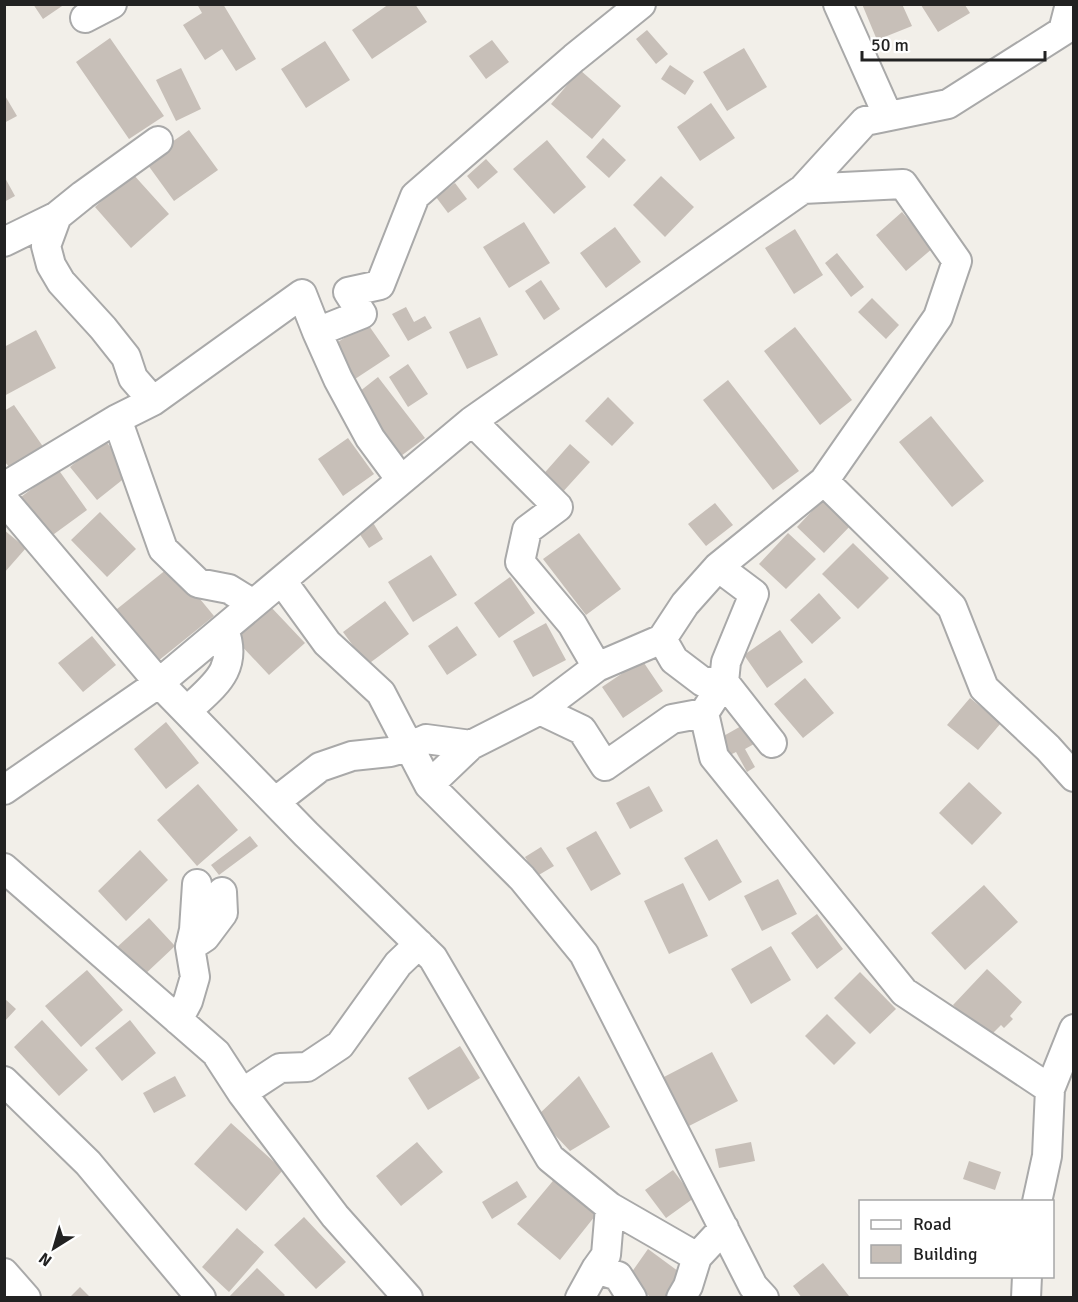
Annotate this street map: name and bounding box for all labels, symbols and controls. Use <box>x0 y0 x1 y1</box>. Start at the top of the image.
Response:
scale bar <box>862 24 1045 62</box>
text: 50 m <box>871 34 909 56</box>
legend <box>859 1200 1054 1278</box>
text: Road <box>913 1213 952 1235</box>
north arrow <box>24 1218 84 1278</box>
text: Building <box>913 1243 977 1265</box>
text: N <box>35 1248 56 1271</box>

